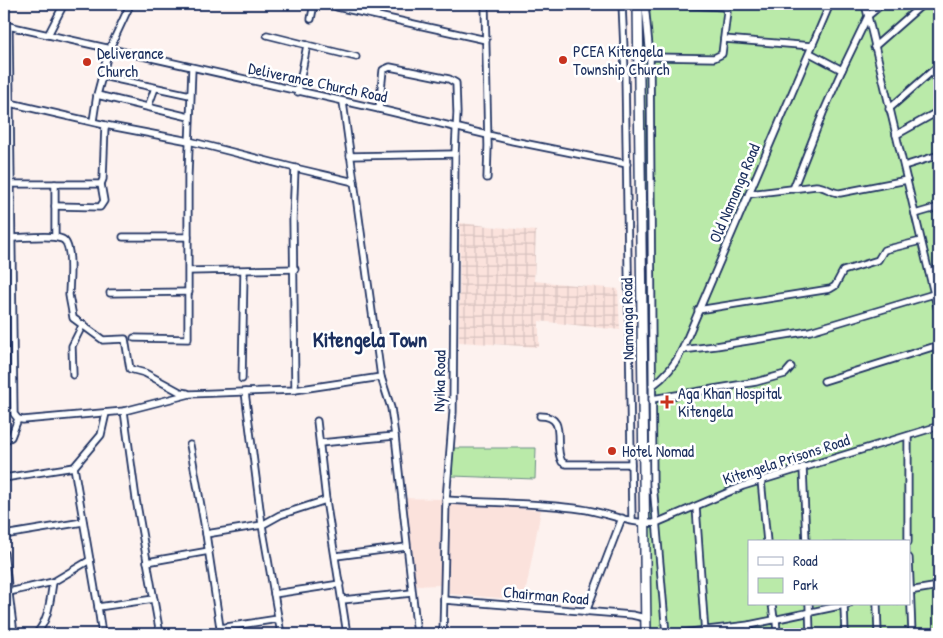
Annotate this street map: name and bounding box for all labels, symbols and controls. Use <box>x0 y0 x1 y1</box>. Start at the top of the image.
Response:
place label: PCEA Kitengela Township Church <box>573 40 670 80</box>
place label: Deliverance Church <box>97 42 164 82</box>
marker: PCEA Kitengela Township Church <box>557 54 569 66</box>
marker: Deliverance Church <box>81 56 93 68</box>
street label: Deliverance Church Road <box>247 57 389 107</box>
street label: Old Namanga Road <box>703 140 765 246</box>
street label: Namanga Road <box>615 278 639 360</box>
district label: Kitengela Town <box>313 325 427 355</box>
street label: Nyika Road <box>427 350 451 412</box>
place label: Aga Khan Hospital Kitengela <box>678 382 782 422</box>
marker: Aga Khan Hospital Kitengela <box>660 395 674 409</box>
street label: Kitengela Prisons Road <box>720 428 852 490</box>
place label: Hotel Nomad <box>622 440 694 462</box>
marker: Hotel Nomad <box>606 445 618 457</box>
legend <box>748 540 910 606</box>
text: Road <box>793 550 818 571</box>
text: Park <box>793 574 818 595</box>
street label: Chairman Road <box>502 580 590 610</box>

